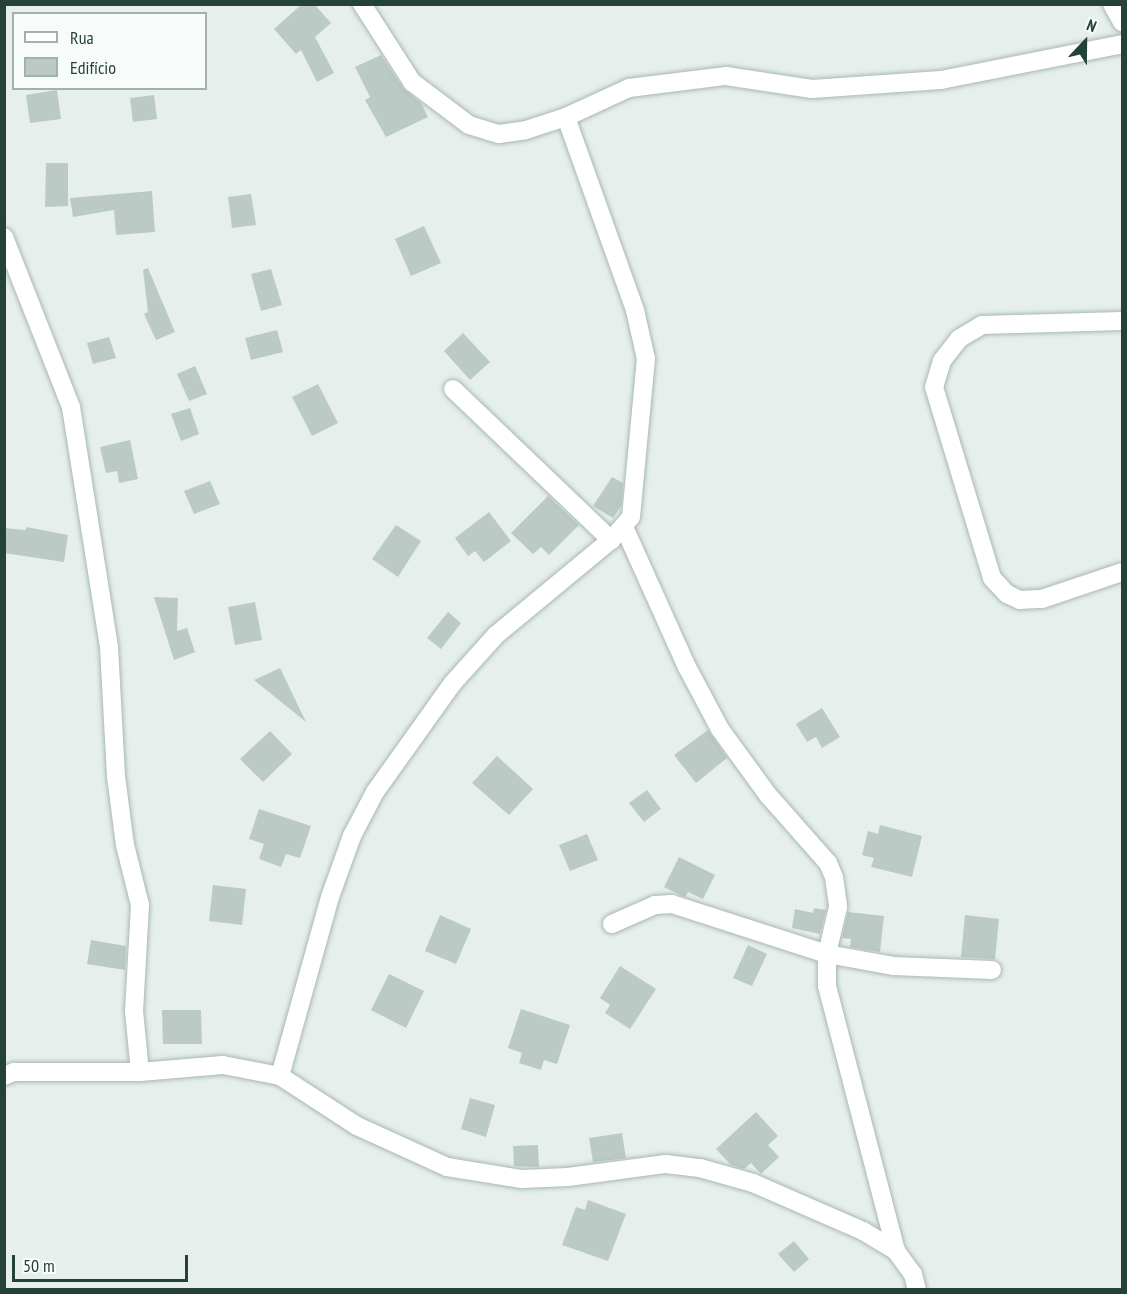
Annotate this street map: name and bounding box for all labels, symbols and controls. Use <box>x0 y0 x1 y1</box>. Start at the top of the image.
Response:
legend <box>12 12 207 90</box>
north arrow <box>1055 12 1115 72</box>
text: N <box>1084 14 1099 36</box>
text: Rua <box>70 26 94 49</box>
text: Edifício <box>70 56 116 79</box>
scale bar <box>15 1243 190 1281</box>
text: 50 m <box>23 1254 55 1277</box>

